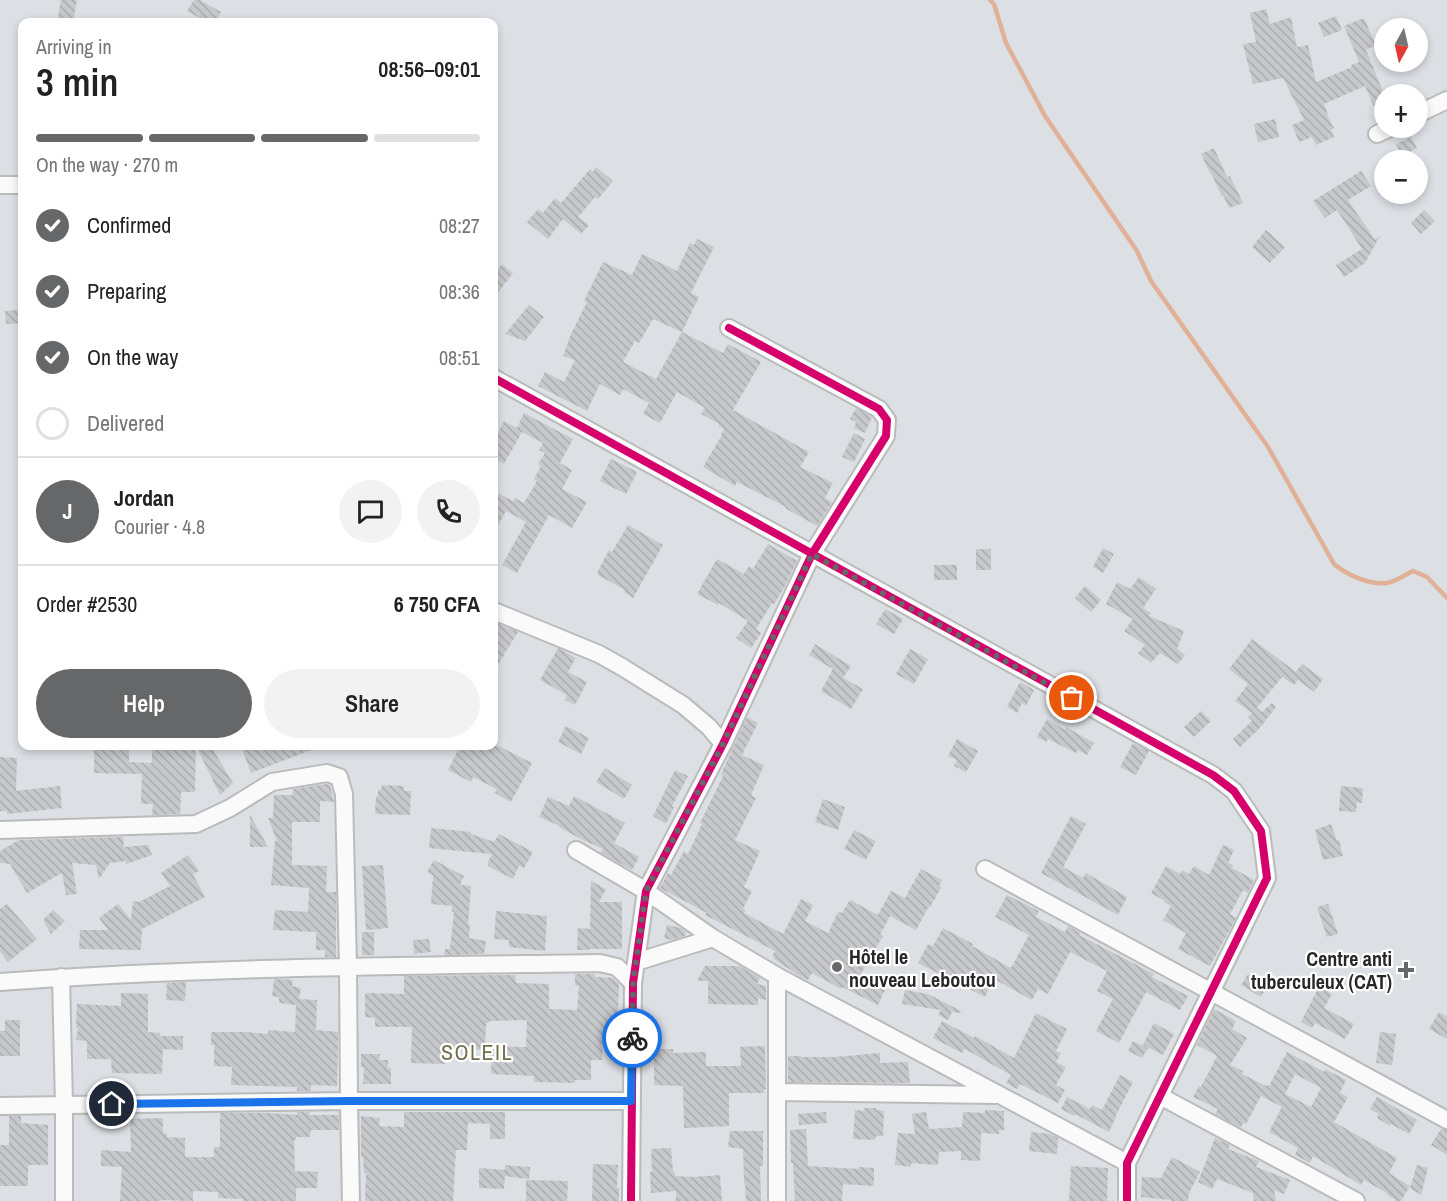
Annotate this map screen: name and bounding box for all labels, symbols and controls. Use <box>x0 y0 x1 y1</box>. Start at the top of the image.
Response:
north arrow <box>1374 18 1428 72</box>
map controls <box>1374 18 1428 204</box>
text: Arriving in <box>36 33 112 60</box>
text: 08:56–09:01 <box>378 54 480 84</box>
text: 3 min <box>36 56 118 108</box>
button: + <box>1374 84 1428 138</box>
button: − <box>1374 150 1428 204</box>
text: On the way · 270 m <box>36 151 178 178</box>
icon: check <box>36 209 69 242</box>
text: Confirmed <box>87 210 171 240</box>
text: 08:27 <box>439 212 480 239</box>
icon: check <box>36 275 69 308</box>
text: Preparing <box>87 276 166 306</box>
text: 08:36 <box>439 278 480 305</box>
icon: check <box>36 341 69 374</box>
text: On the way <box>87 342 178 372</box>
text: 08:51 <box>439 344 480 371</box>
text: Delivered <box>87 408 164 438</box>
button: chat <box>339 480 402 543</box>
button: phone <box>417 480 480 543</box>
text: Jordan <box>114 483 174 513</box>
text: J <box>62 496 73 526</box>
text: Courier · 4.8 <box>114 513 205 540</box>
text: Order #2530 <box>36 589 137 619</box>
text: 6 750 CFA <box>394 589 480 619</box>
button: Help <box>36 669 252 738</box>
button: Share <box>264 669 480 738</box>
pin <box>1046 672 1097 723</box>
icon: bag <box>1055 681 1088 714</box>
place label: Hôtel le nouveau Leboutou <box>849 943 996 993</box>
place label: Centre anti tuberculeux (CAT) <box>1251 945 1392 995</box>
marker: Hôtel le nouveau Leboutou <box>830 960 844 974</box>
marker: Centre anti tuberculeux (CAT) <box>1397 961 1415 979</box>
courier <box>602 1008 662 1068</box>
icon: bike <box>616 1022 649 1055</box>
district label: SOLEIL <box>441 1037 513 1067</box>
pin <box>86 1078 137 1129</box>
icon: home <box>95 1087 128 1120</box>

